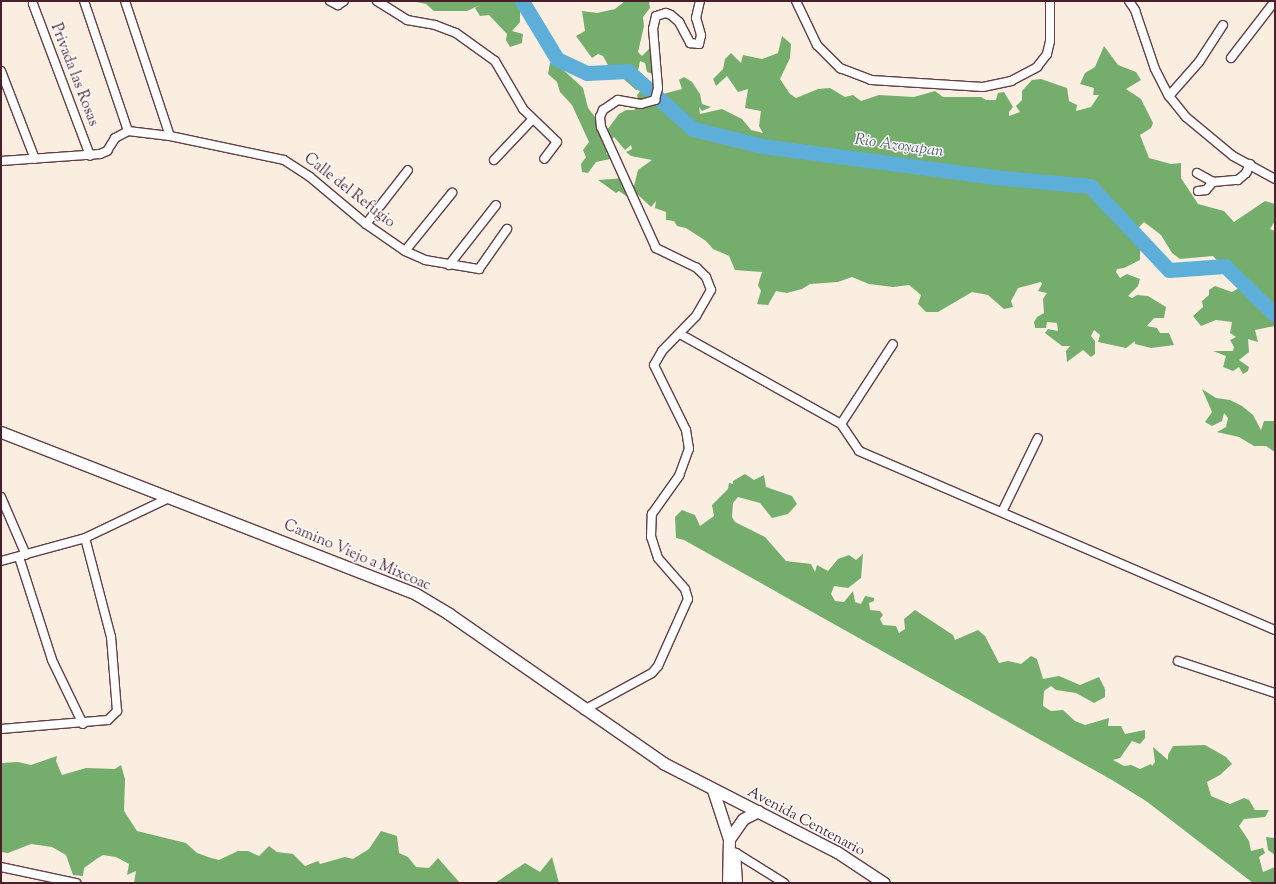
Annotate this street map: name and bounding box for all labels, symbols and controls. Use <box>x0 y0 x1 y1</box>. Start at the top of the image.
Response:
street label: Privada las Rosas <box>46 21 102 129</box>
water label: Rio Azoyapan <box>853 131 945 163</box>
street label: Calle del Refugio <box>300 150 398 232</box>
street label: Camino Viejo a Mixcoac <box>281 517 433 595</box>
street label: Avenida Centenario <box>744 783 868 861</box>

